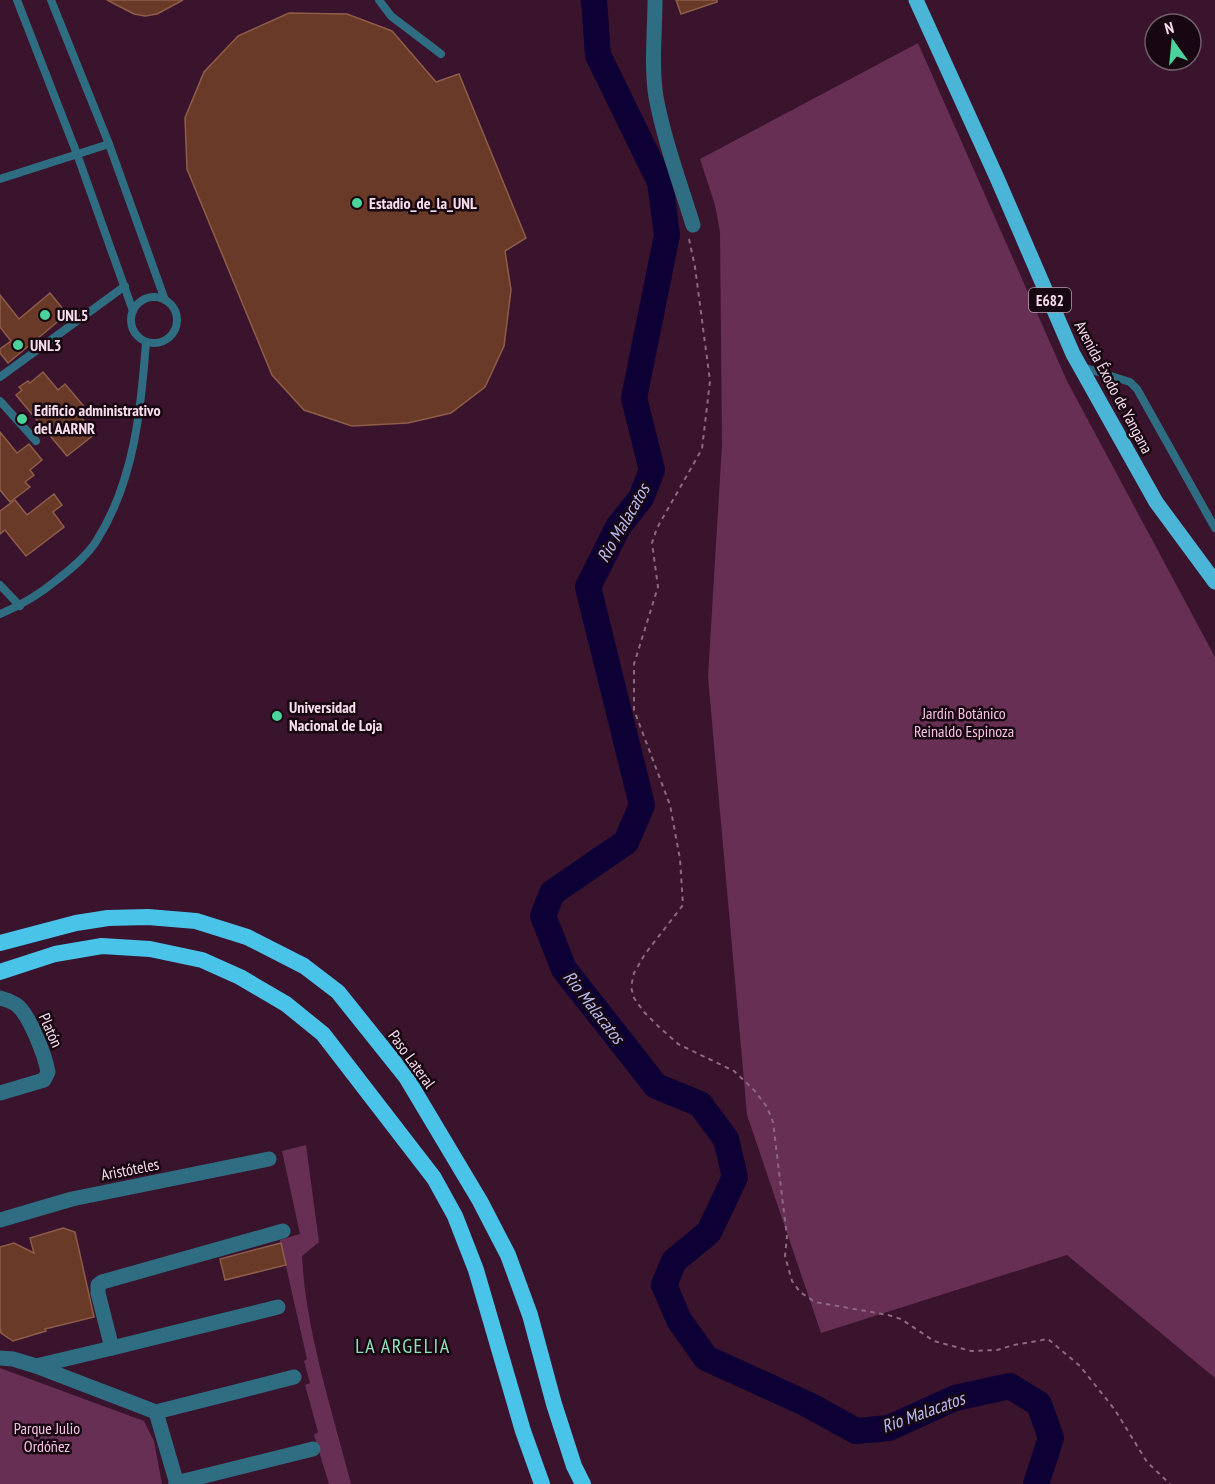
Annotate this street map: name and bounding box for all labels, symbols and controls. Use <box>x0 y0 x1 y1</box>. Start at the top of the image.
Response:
north arrow <box>1143 12 1203 72</box>
text: N <box>1162 17 1176 38</box>
place label: Estadio_de_la_UNL <box>369 193 477 213</box>
marker: Estadio_de_la_UNL <box>350 196 364 210</box>
road number: E682 <box>1029 288 1071 312</box>
place label: UNL5 <box>57 305 88 325</box>
marker: UNL5 <box>38 308 52 322</box>
street label: Avenida Éxodo de Yangana <box>1071 317 1157 457</box>
place label: UNL3 <box>30 335 61 355</box>
marker: UNL3 <box>11 338 25 352</box>
place label: Edificio administrativo del AARNR <box>34 400 161 438</box>
marker: Edificio administrativo del AARNR <box>15 412 29 426</box>
water label: Rio Malacatos <box>591 478 656 566</box>
place label: Universidad Nacional de Loja <box>289 697 383 735</box>
park label: Jardín Botánico Reinaldo Espinoza <box>914 703 1014 741</box>
marker: Universidad Nacional de Loja <box>270 709 284 723</box>
water label: Rio Malacatos <box>558 966 631 1050</box>
street label: Platón <box>35 1010 67 1050</box>
street label: Paso Lateral <box>384 1026 440 1092</box>
street label: Aristóteles <box>99 1154 161 1184</box>
district label: LA ARGELIA <box>355 1333 451 1359</box>
water label: Rio Malacatos <box>878 1386 969 1438</box>
park label: Parque Julio Ordóñez <box>14 1418 80 1456</box>

